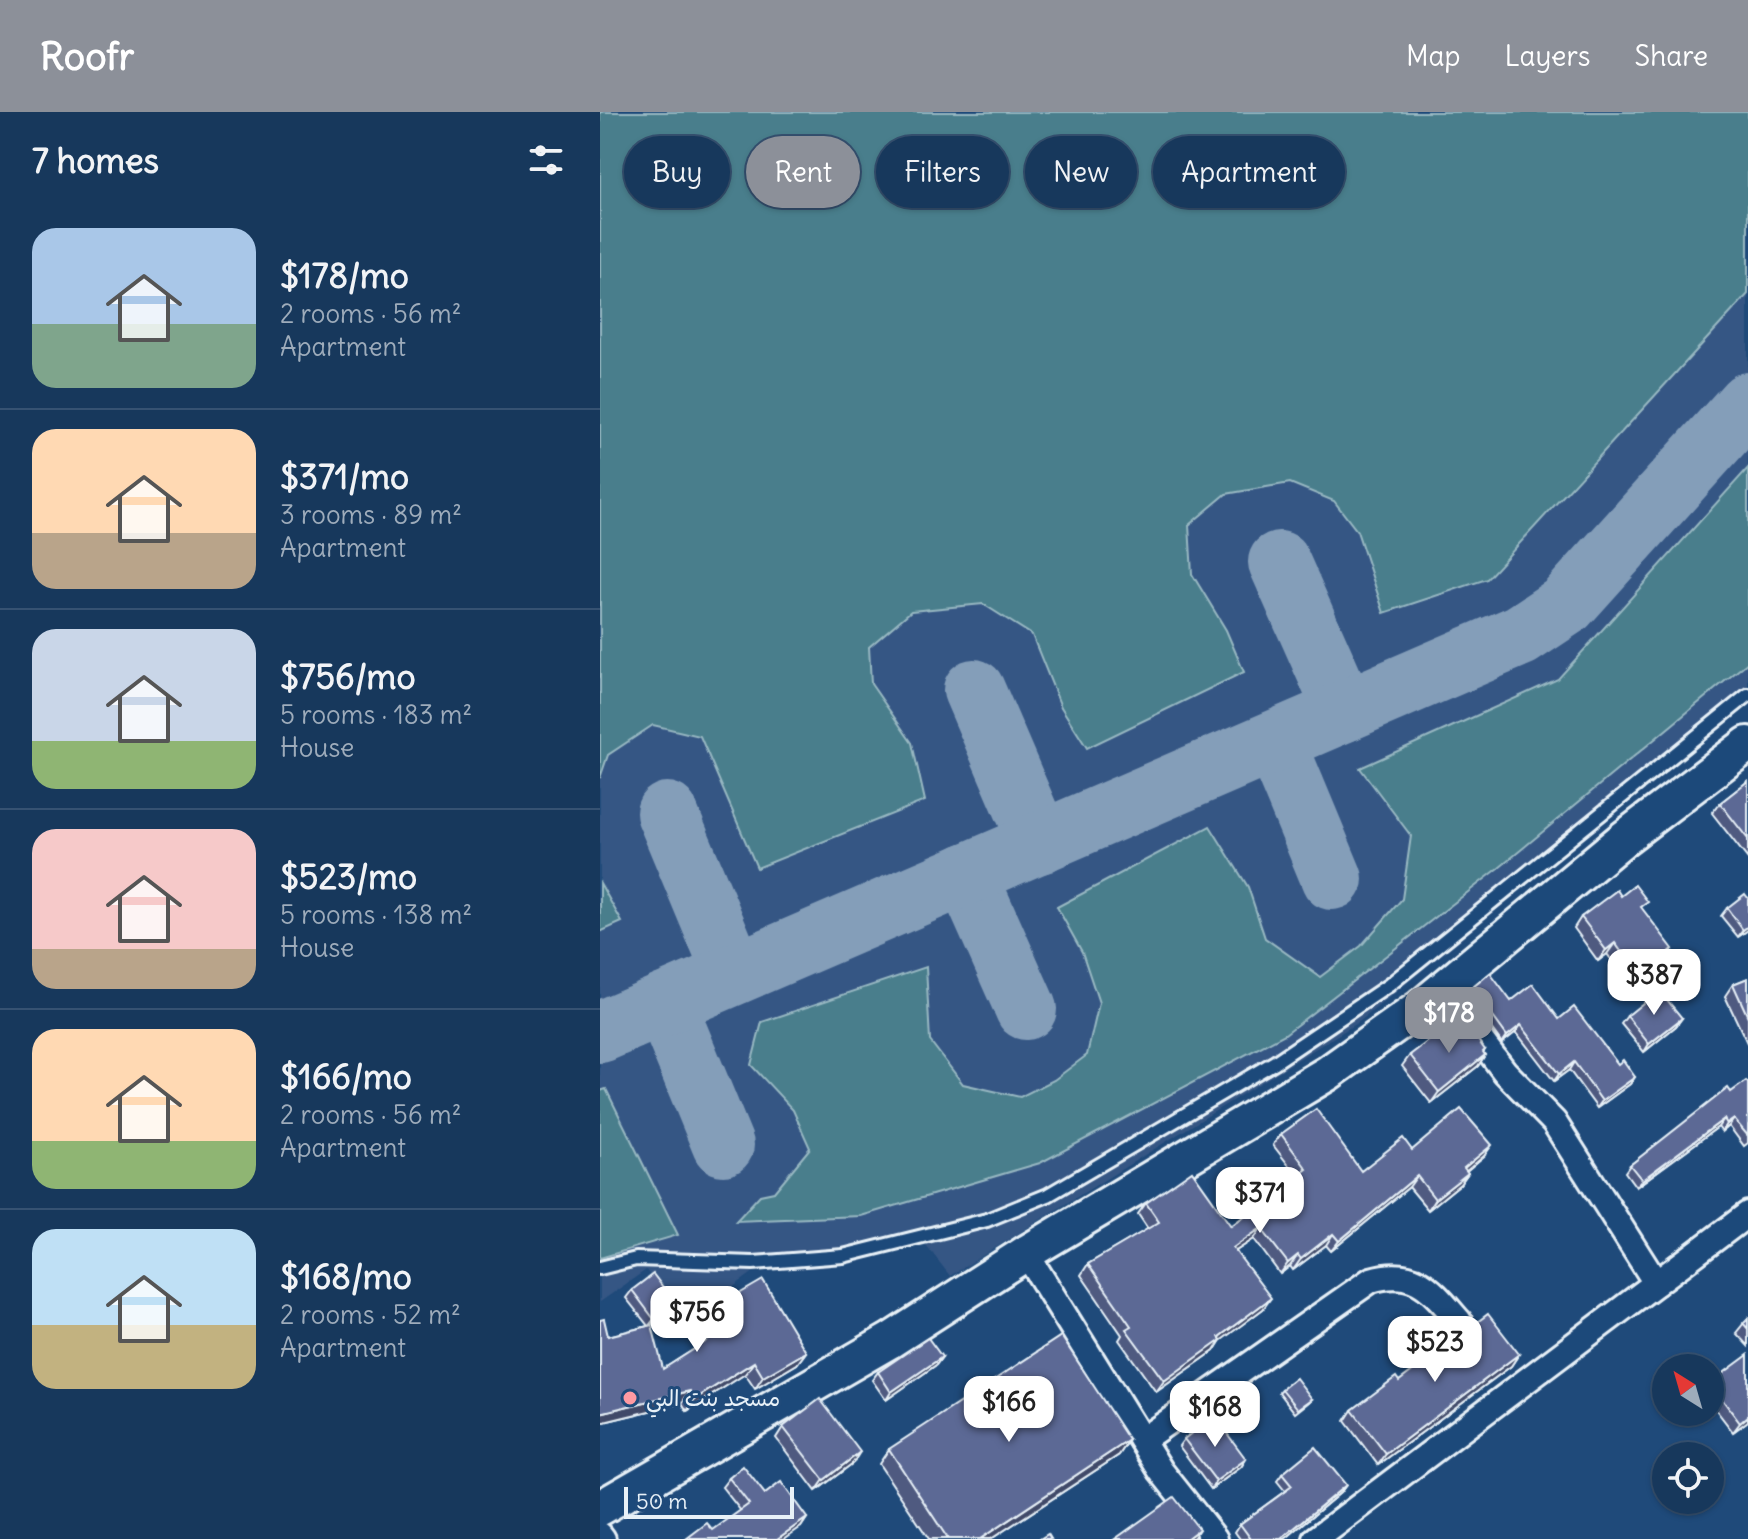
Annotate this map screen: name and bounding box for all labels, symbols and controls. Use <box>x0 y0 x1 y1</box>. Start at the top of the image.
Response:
text: Roofr <box>40 33 134 80</box>
text: Map <box>1406 38 1461 74</box>
text: Layers <box>1505 38 1591 74</box>
text: Share <box>1635 38 1708 74</box>
chip: Buy <box>624 136 730 208</box>
chip: Rent <box>746 136 860 208</box>
chip: Filters <box>876 136 1009 208</box>
chip: New <box>1025 136 1137 208</box>
chip: Apartment <box>1153 136 1345 208</box>
icon: filters <box>524 138 568 182</box>
text: 7 homes <box>32 139 159 182</box>
text: $178/mo <box>280 254 409 297</box>
icon: home <box>96 260 192 356</box>
text: 2 rooms · 56 m² <box>280 297 461 330</box>
text: Apartment <box>280 330 406 363</box>
text: $371/mo <box>280 455 409 498</box>
icon: home <box>96 461 192 557</box>
text: 3 rooms · 89 m² <box>280 498 462 531</box>
text: Apartment <box>280 531 406 564</box>
text: $756/mo <box>280 655 416 698</box>
icon: home <box>96 661 192 757</box>
text: 5 rooms · 183 m² <box>280 698 472 731</box>
text: House <box>280 731 354 764</box>
text: $523/mo <box>280 855 417 898</box>
icon: home <box>96 861 192 957</box>
text: 5 rooms · 138 m² <box>280 898 472 931</box>
text: House <box>280 931 354 964</box>
pin: $387 <box>1607 949 1701 1017</box>
text: $387 <box>1626 958 1682 991</box>
pin: $178 <box>1402 987 1496 1055</box>
text: $178 <box>1423 996 1475 1029</box>
text: $166/mo <box>280 1055 412 1098</box>
icon: home <box>96 1061 192 1157</box>
text: 2 rooms · 56 m² <box>280 1098 461 1131</box>
text: Apartment <box>280 1131 406 1164</box>
pin: $371 <box>1213 1167 1307 1235</box>
text: $371 <box>1234 1176 1286 1209</box>
text: $168/mo <box>280 1255 412 1298</box>
icon: home <box>96 1261 192 1357</box>
pin: $756 <box>650 1286 744 1354</box>
text: $756 <box>668 1295 726 1328</box>
text: 2 rooms · 52 m² <box>280 1298 461 1331</box>
pin: $523 <box>1388 1316 1482 1384</box>
text: $523 <box>1406 1325 1464 1358</box>
text: Apartment <box>280 1331 406 1364</box>
north arrow <box>1652 1354 1724 1426</box>
map controls <box>1652 1354 1724 1514</box>
pin: $166 <box>962 1376 1056 1444</box>
pin: $168 <box>1168 1381 1262 1449</box>
place label: مسجد بنت البي <box>646 1384 780 1418</box>
text: $166 <box>982 1385 1036 1418</box>
marker: مسجد بنت البي <box>621 1389 639 1407</box>
text: $168 <box>1188 1390 1242 1423</box>
button: locate <box>1652 1442 1724 1514</box>
scale bar <box>624 1483 794 1519</box>
text: 50 m <box>636 1487 688 1515</box>

